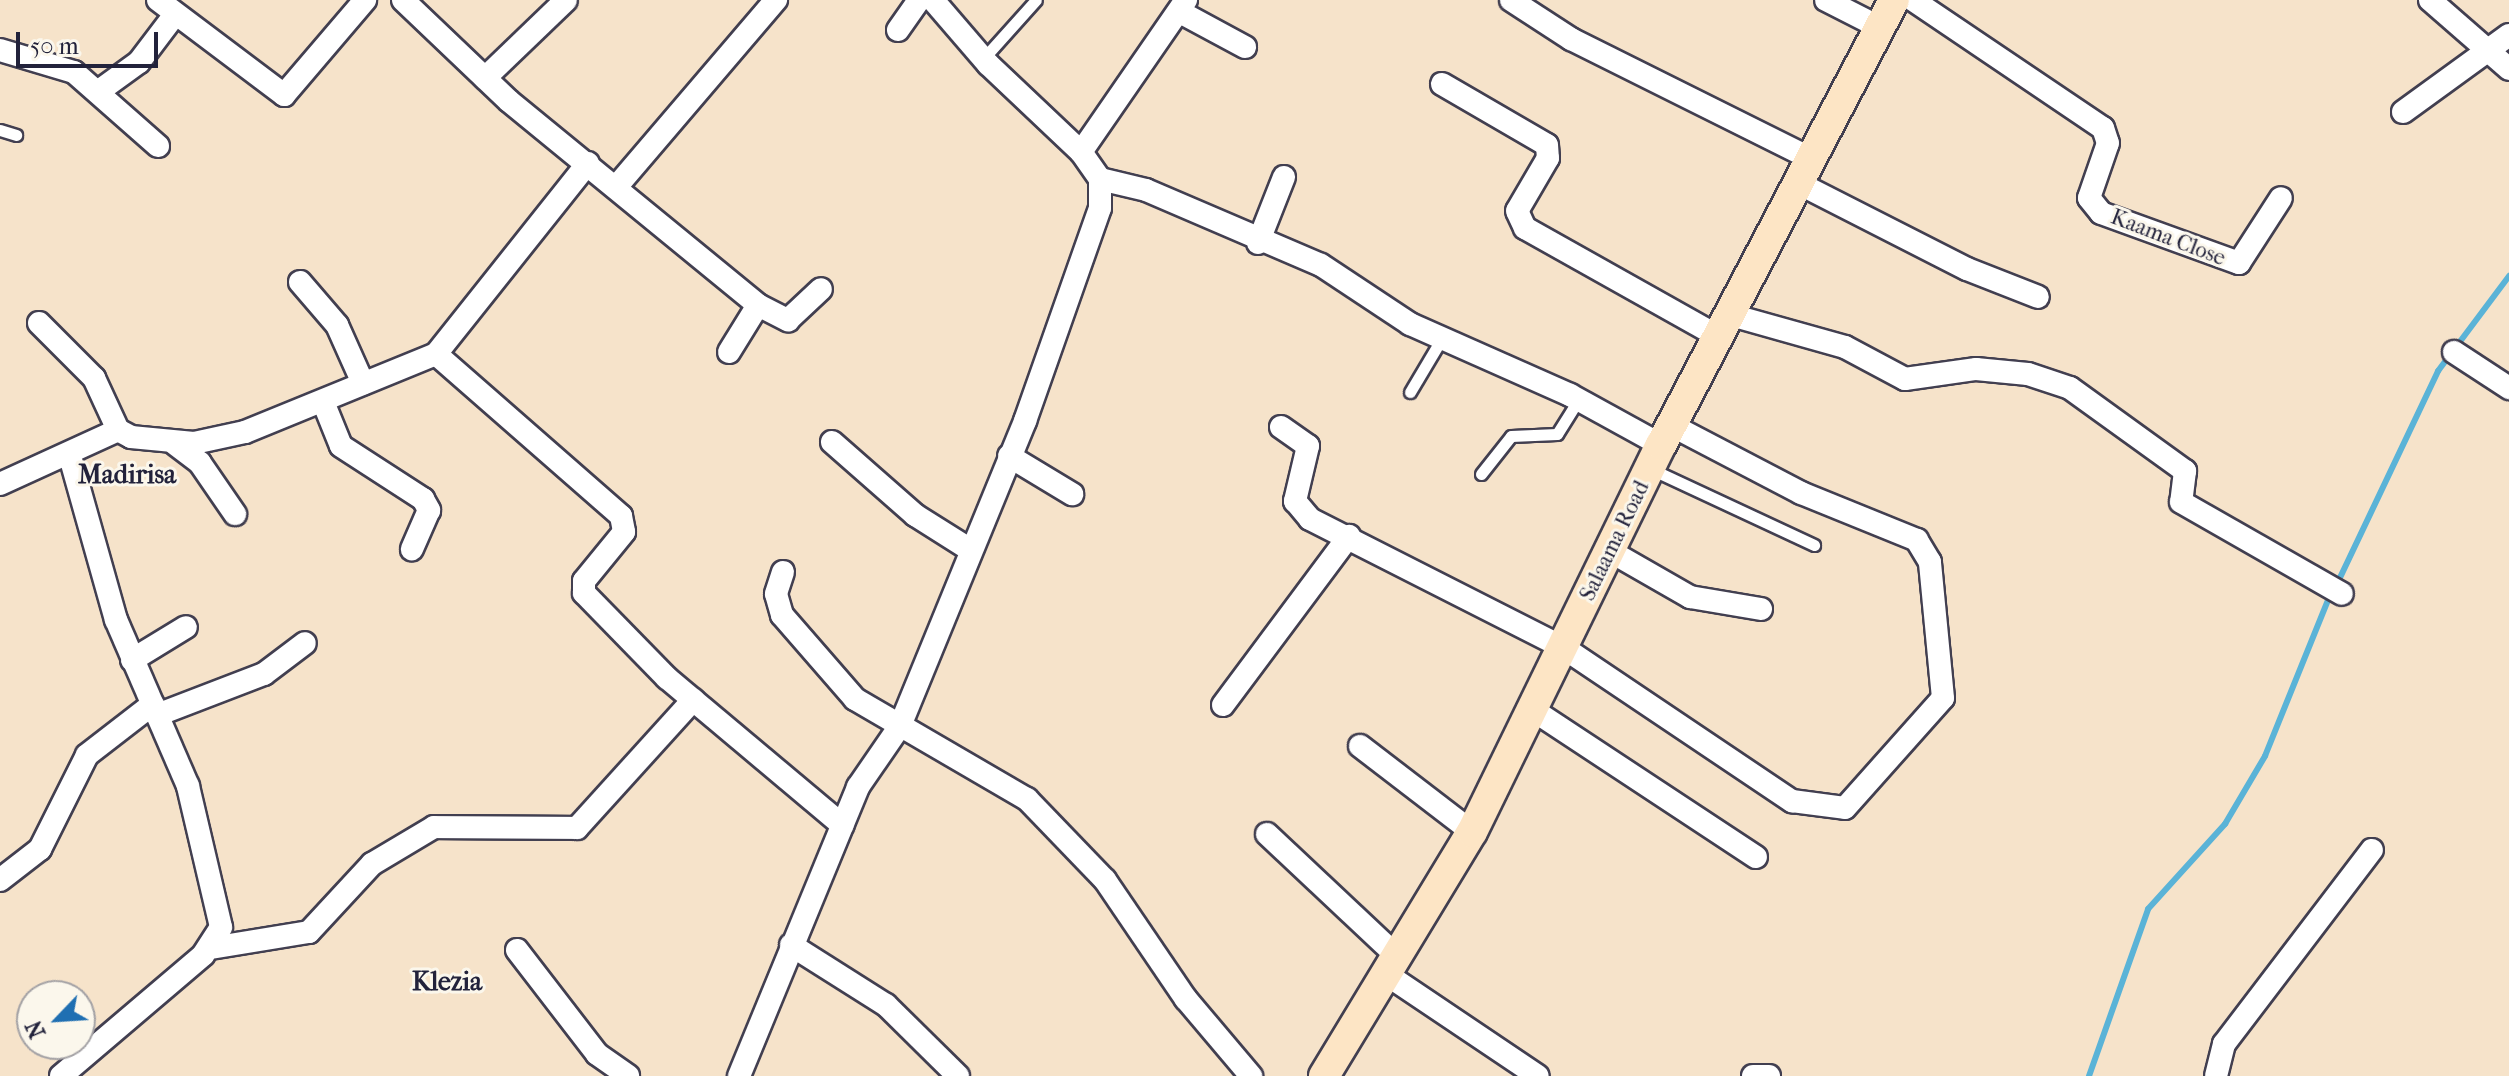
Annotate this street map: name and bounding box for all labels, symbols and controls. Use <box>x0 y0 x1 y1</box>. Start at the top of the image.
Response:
scale bar <box>20 16 162 66</box>
text: 50 m <box>30 32 79 60</box>
street label: Kaama Close <box>2107 204 2229 272</box>
district label: Madirisa <box>78 459 176 491</box>
street label: Salaama Road <box>1575 477 1655 605</box>
district label: Klezia <box>412 966 482 998</box>
north arrow <box>16 980 96 1060</box>
text: N <box>21 1016 51 1042</box>

